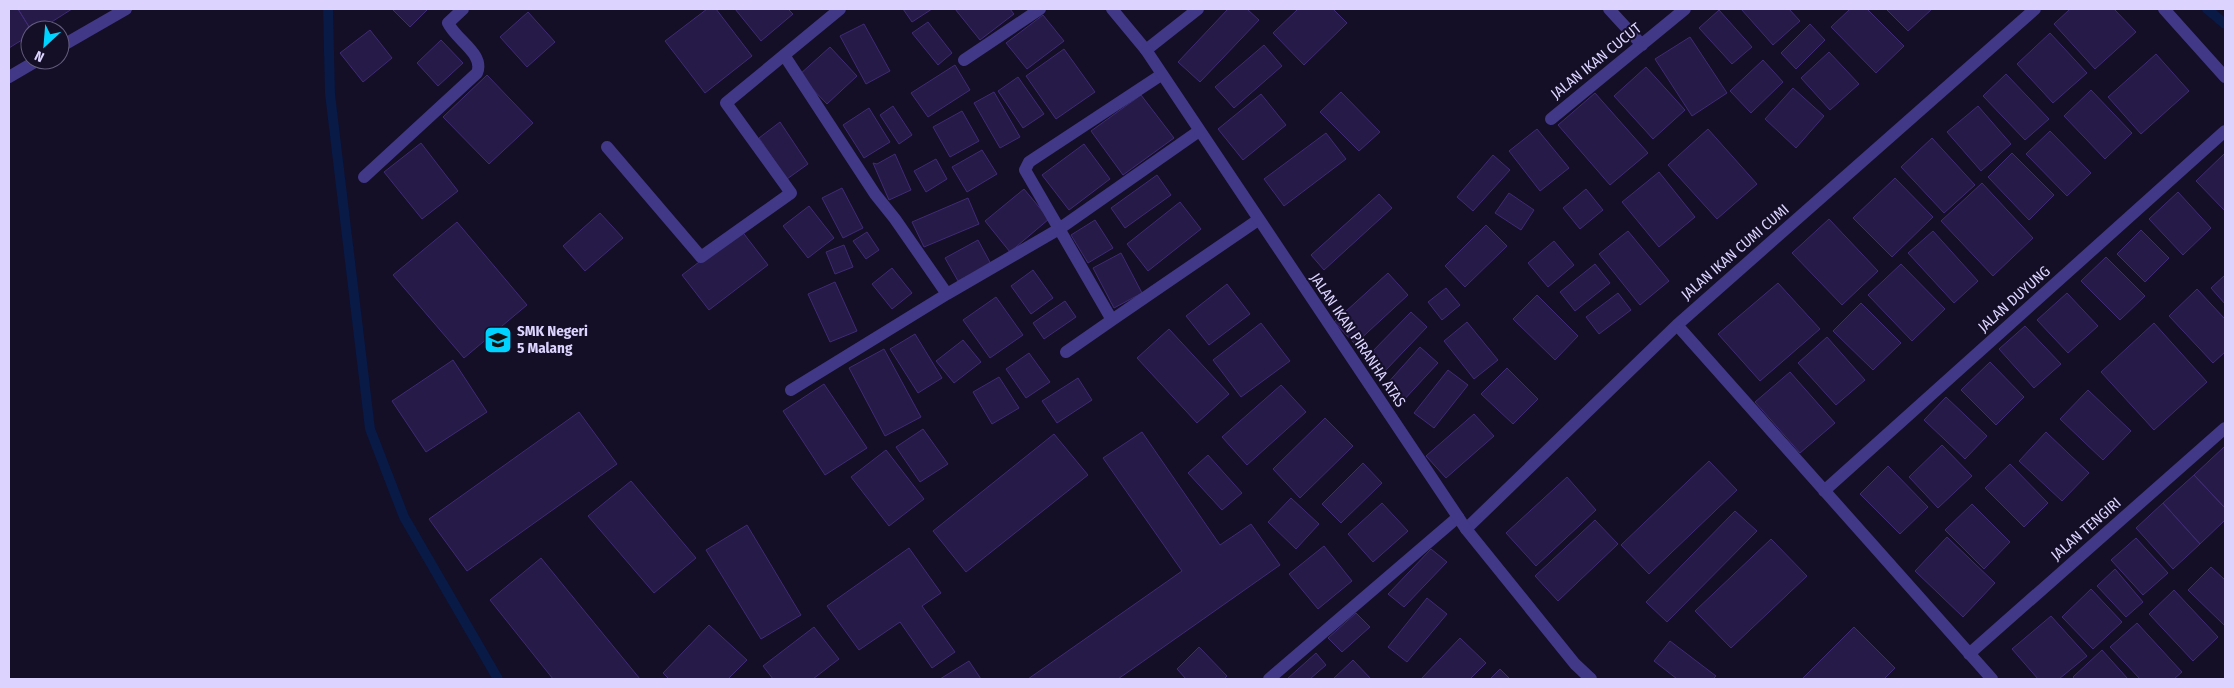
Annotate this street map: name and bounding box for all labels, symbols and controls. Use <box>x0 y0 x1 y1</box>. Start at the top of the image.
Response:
street label: JALAN IKAN CUCUT <box>1547 19 1645 103</box>
north arrow <box>20 20 70 70</box>
text: N <box>32 47 47 66</box>
street label: JALAN IKAN CUMI CUMI <box>1677 200 1793 304</box>
street label: JALAN DUYUNG <box>1974 262 2054 336</box>
street label: JALAN IKAN PIRANHA ATAS <box>1306 270 1410 410</box>
place label: SMK Negeri 5 Malang <box>517 322 588 357</box>
school or university icon: SMK Negeri 5 Malang <box>483 325 513 355</box>
street label: JALAN TENGIRI <box>2047 494 2125 564</box>

